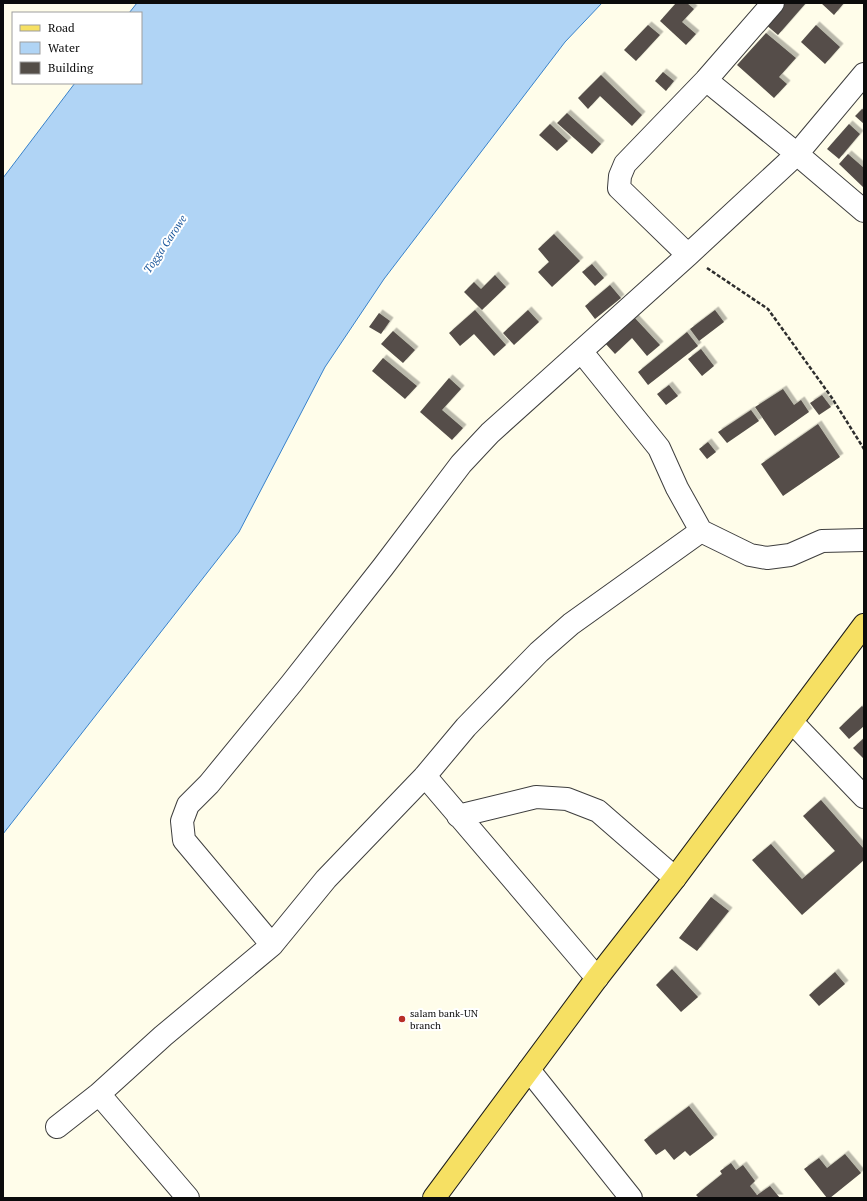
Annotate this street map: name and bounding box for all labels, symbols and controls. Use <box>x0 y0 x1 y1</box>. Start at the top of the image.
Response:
legend <box>12 12 142 84</box>
text: Road <box>48 20 75 35</box>
text: Water <box>48 40 80 55</box>
text: Building <box>48 60 94 75</box>
water label: Togga Garowe <box>140 212 190 276</box>
place label: salam bank-UN branch <box>410 1007 479 1032</box>
marker: salam bank-UN branch <box>397 1014 407 1024</box>

